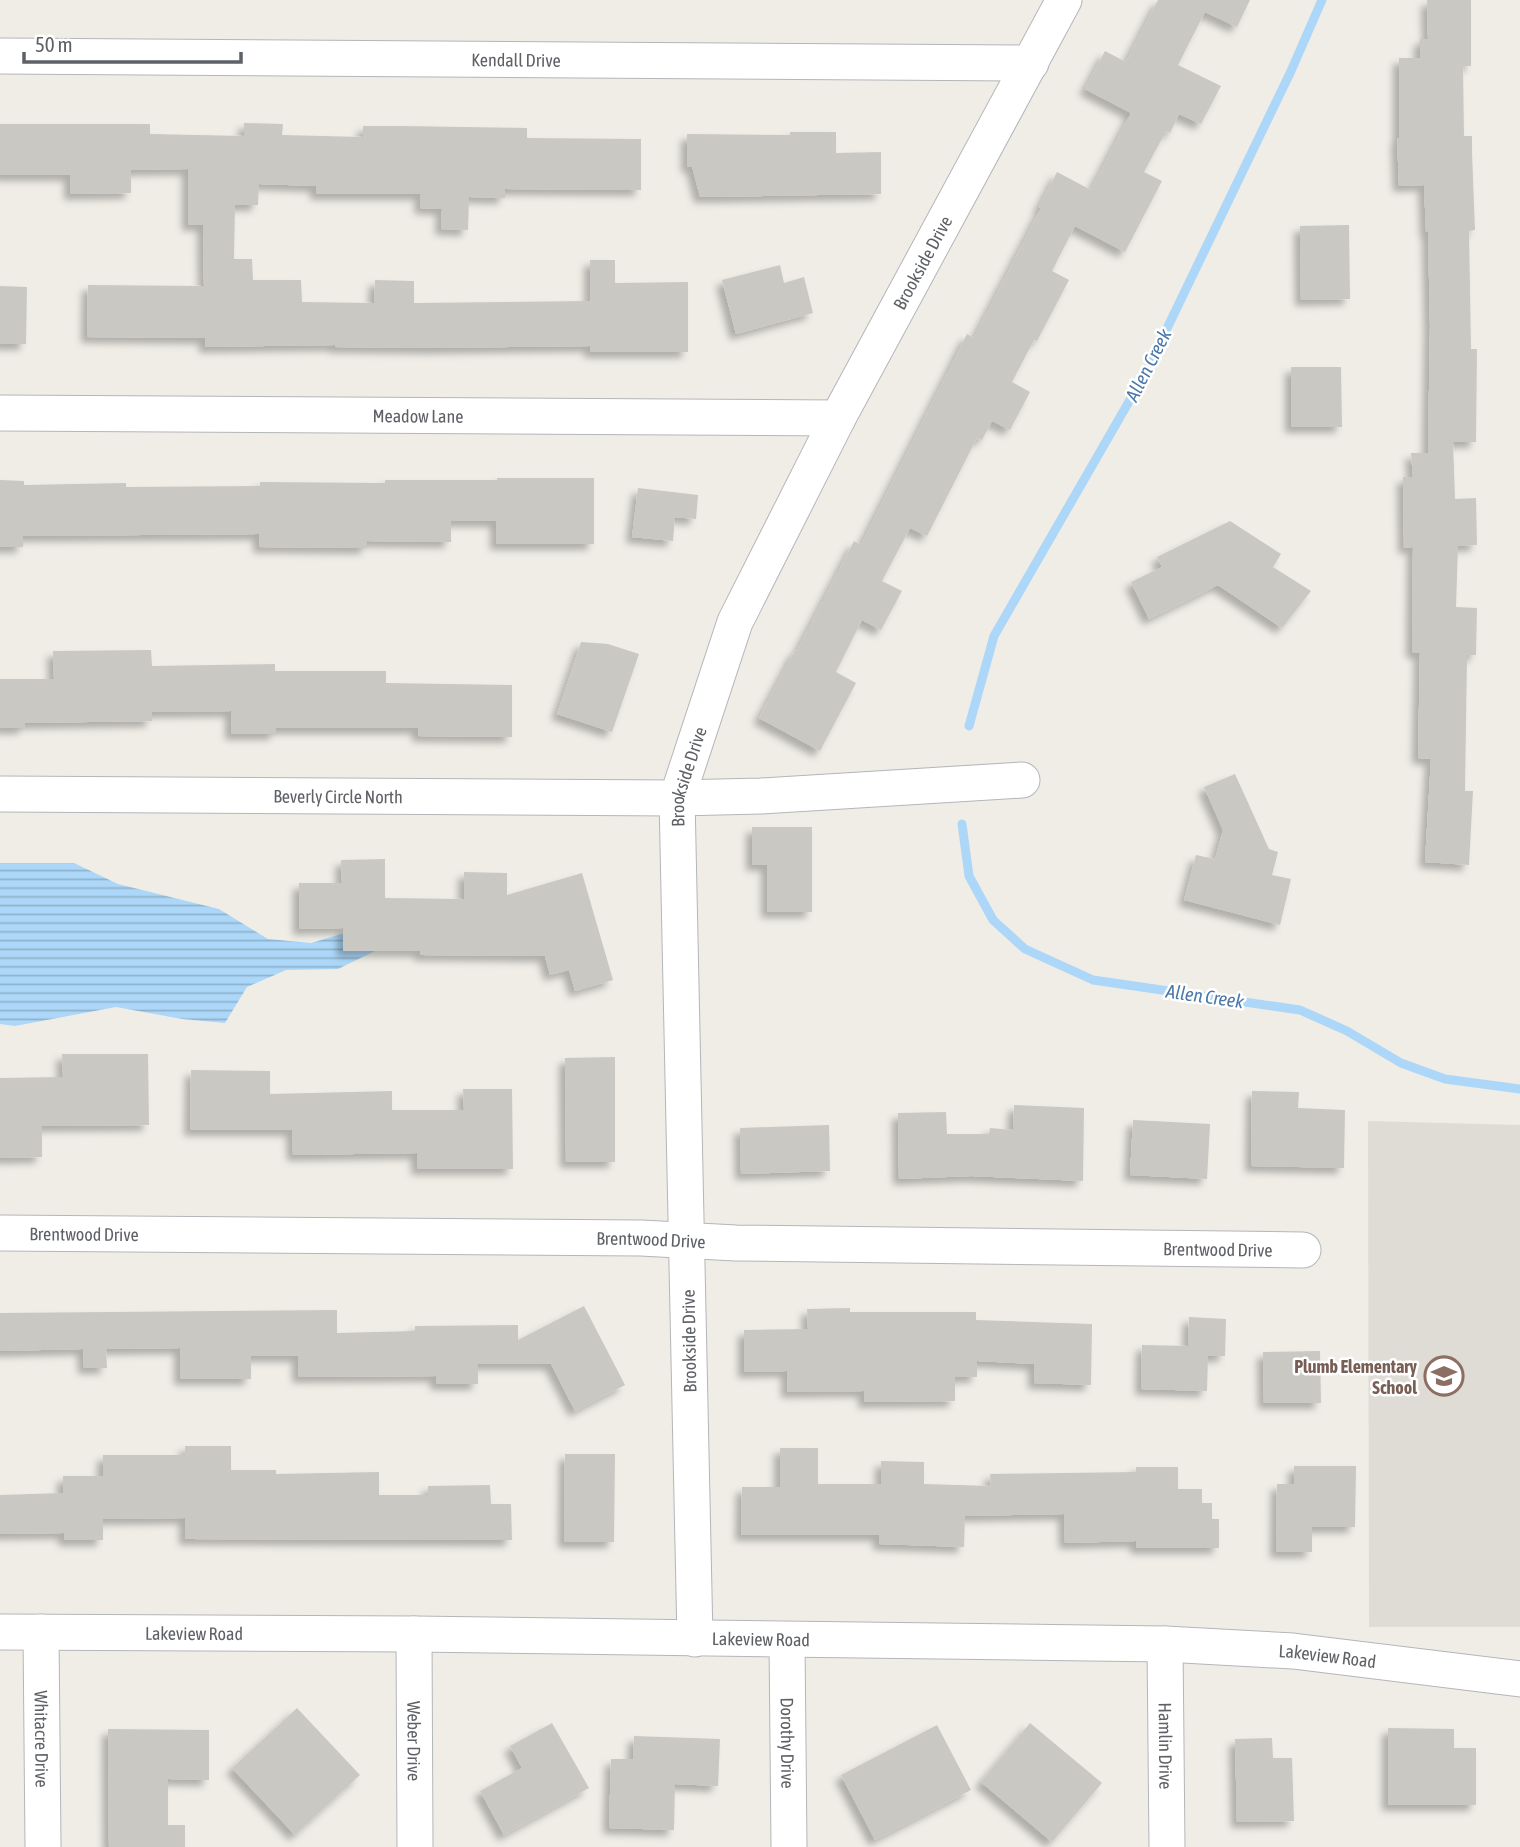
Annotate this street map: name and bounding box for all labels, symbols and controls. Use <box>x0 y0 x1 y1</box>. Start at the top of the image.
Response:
scale bar <box>24 21 242 65</box>
text: 50 m <box>35 32 73 56</box>
street label: Kendall Drive <box>471 49 561 70</box>
street label: Brookside Drive <box>888 212 956 313</box>
water label: Allen Creek <box>1120 325 1176 406</box>
street label: Meadow Lane <box>372 405 464 426</box>
street label: Brookside Drive <box>666 724 710 827</box>
street label: Beverly Circle North <box>273 785 403 807</box>
water label: Allen Creek <box>1164 980 1246 1012</box>
street label: Brentwood Drive <box>29 1223 139 1245</box>
street label: Brentwood Drive <box>596 1227 706 1252</box>
street label: Brentwood Drive <box>1163 1238 1273 1260</box>
street label: Brookside Drive <box>678 1289 700 1393</box>
school or university icon: Plumb Elementary School <box>1423 1355 1465 1397</box>
place label: Plumb Elementary School <box>1294 1356 1418 1398</box>
street label: Lakeview Road <box>145 1622 243 1644</box>
street label: Lakeview Road <box>712 1627 810 1650</box>
street label: Lakeview Road <box>1278 1640 1377 1672</box>
street label: Whitacre Drive <box>31 1690 53 1788</box>
street label: Dorothy Drive <box>777 1697 799 1789</box>
street label: Weber Drive <box>404 1701 425 1781</box>
street label: Hamlin Drive <box>1155 1702 1177 1790</box>

